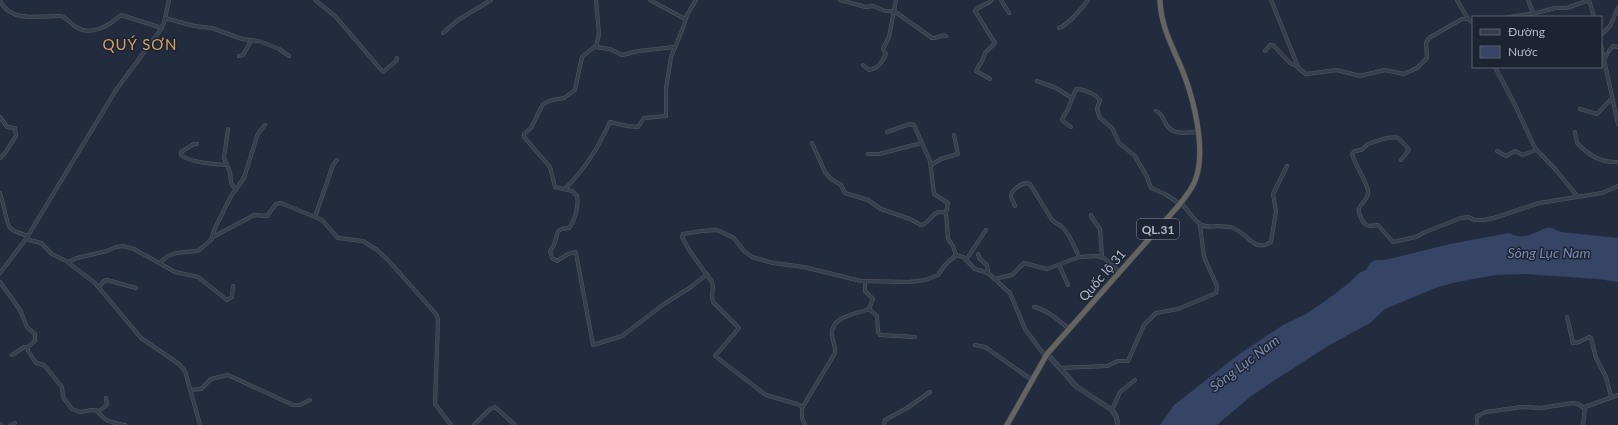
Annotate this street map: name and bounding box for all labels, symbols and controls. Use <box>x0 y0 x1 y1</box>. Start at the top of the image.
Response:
legend <box>1472 16 1602 68</box>
text: Đường <box>1508 24 1545 39</box>
district label: QUÝ SƠN <box>103 35 177 53</box>
text: Nước <box>1508 44 1538 59</box>
road number: QL.31 <box>1137 219 1179 239</box>
water label: Sông Lục Nam <box>1507 244 1591 261</box>
street label: Quốc lộ 31 <box>1075 246 1129 304</box>
water label: Sông Lục Nam <box>1206 331 1282 395</box>

